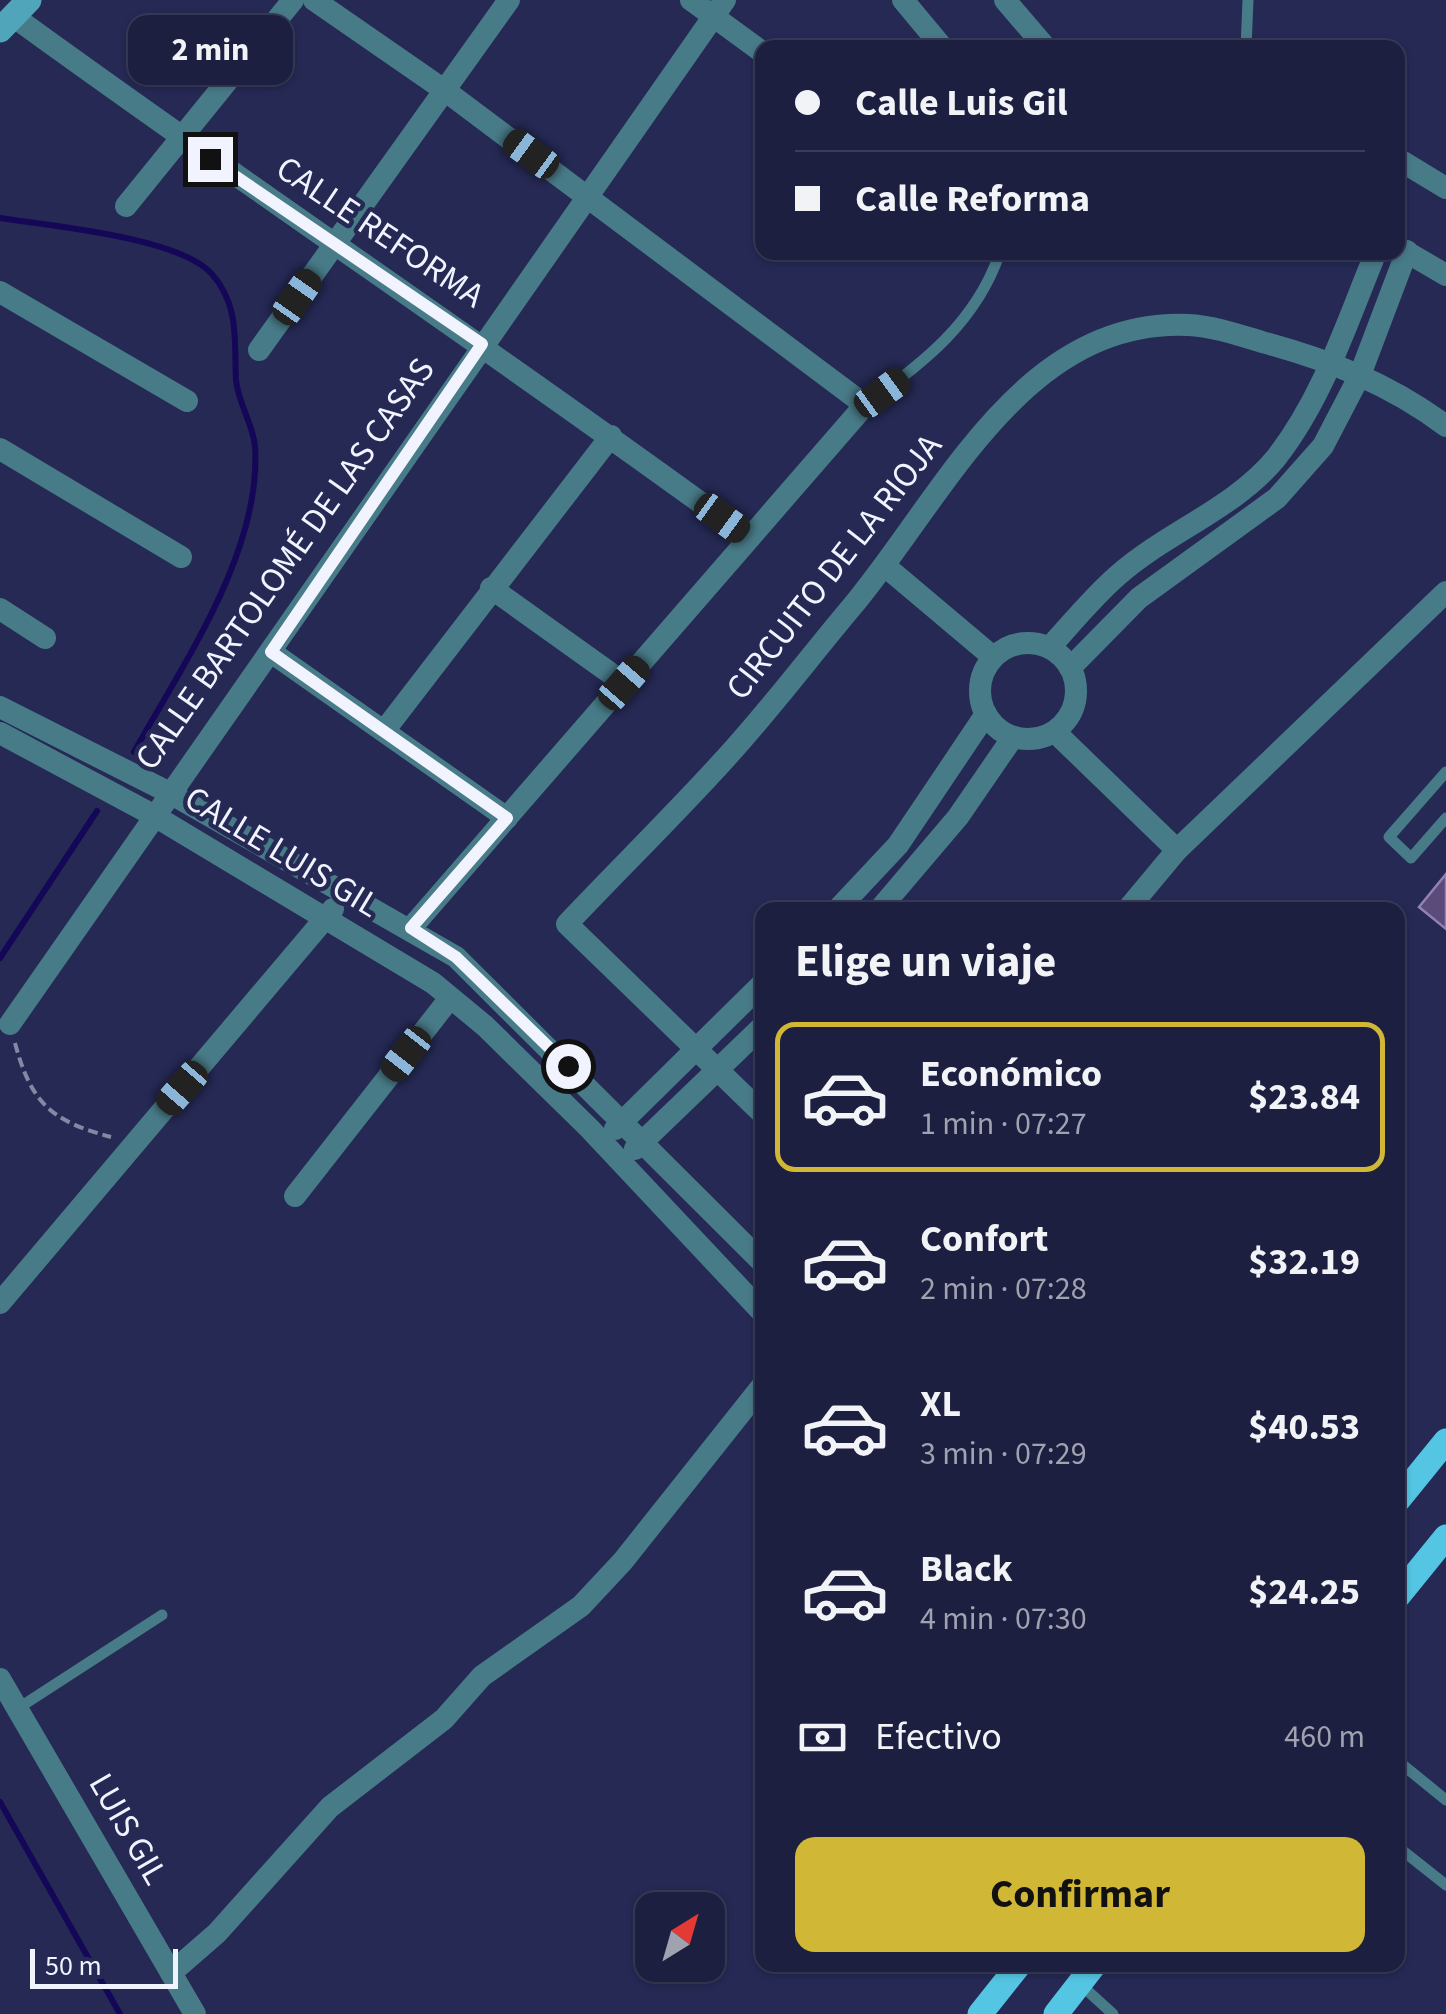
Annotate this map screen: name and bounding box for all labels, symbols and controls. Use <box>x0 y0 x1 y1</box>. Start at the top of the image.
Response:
callout: 2 min <box>128 14 292 84</box>
text: 2 min <box>172 27 249 73</box>
text: Calle Luis Gil <box>855 76 1068 130</box>
car <box>498 124 564 184</box>
route end <box>188 137 233 182</box>
street label: CALLE REFORMA <box>266 144 494 320</box>
text: Calle Reforma <box>855 172 1090 226</box>
car <box>268 264 326 330</box>
street label: CALLE BARTOLOMÉ DE LAS CASAS <box>123 348 447 780</box>
car <box>849 363 915 423</box>
street label: CIRCUITO DE LA RIOJA <box>714 423 954 711</box>
car <box>689 488 755 548</box>
car <box>593 651 655 715</box>
street label: CALLE LUIS GIL <box>175 774 389 930</box>
text: Elige un viaje <box>795 930 1056 994</box>
car <box>376 1021 436 1087</box>
route start <box>546 1044 591 1089</box>
text: Económico <box>920 1047 1102 1101</box>
icon: car <box>800 1052 890 1142</box>
car <box>151 1056 213 1120</box>
text: $23.84 <box>1248 1070 1360 1124</box>
text: 1 min · 07:27 <box>920 1101 1087 1147</box>
text: Confort <box>920 1212 1048 1266</box>
icon: car <box>800 1217 890 1307</box>
text: $32.19 <box>1248 1235 1360 1289</box>
text: 2 min · 07:28 <box>920 1266 1087 1312</box>
text: XL <box>920 1377 961 1431</box>
icon: car <box>800 1382 890 1472</box>
text: $40.53 <box>1248 1400 1360 1454</box>
text: 3 min · 07:29 <box>920 1431 1087 1477</box>
text: Black <box>920 1542 1013 1596</box>
icon: car <box>800 1547 890 1637</box>
text: $24.25 <box>1248 1565 1360 1619</box>
text: 4 min · 07:30 <box>920 1596 1087 1642</box>
icon: cash <box>795 1710 850 1765</box>
text: Efectivo <box>875 1710 1002 1764</box>
text: 460 m <box>1284 1714 1365 1760</box>
street label: LUIS GIL <box>76 1764 180 1894</box>
button: Confirmar <box>795 1837 1365 1952</box>
north arrow <box>635 1892 725 1982</box>
map controls <box>635 1892 725 1982</box>
scale bar <box>30 1944 178 1988</box>
text: 50 m <box>45 1946 102 1986</box>

